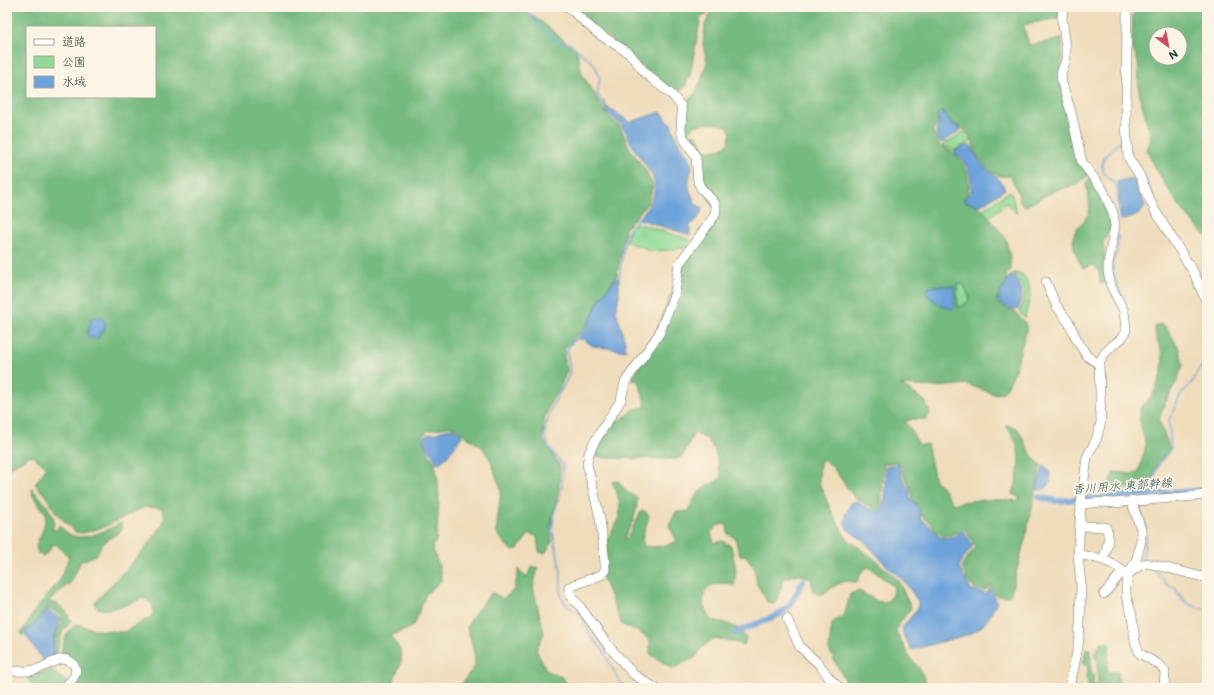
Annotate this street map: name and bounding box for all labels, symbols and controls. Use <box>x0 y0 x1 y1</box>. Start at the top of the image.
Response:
legend <box>26 26 156 98</box>
north arrow <box>1148 26 1188 66</box>
text: 道路 <box>62 33 86 49</box>
text: N <box>1166 46 1181 63</box>
text: 公園 <box>62 53 86 69</box>
text: 水域 <box>62 73 86 89</box>
water label: 香川用水 東部幹線 <box>1072 473 1173 496</box>

